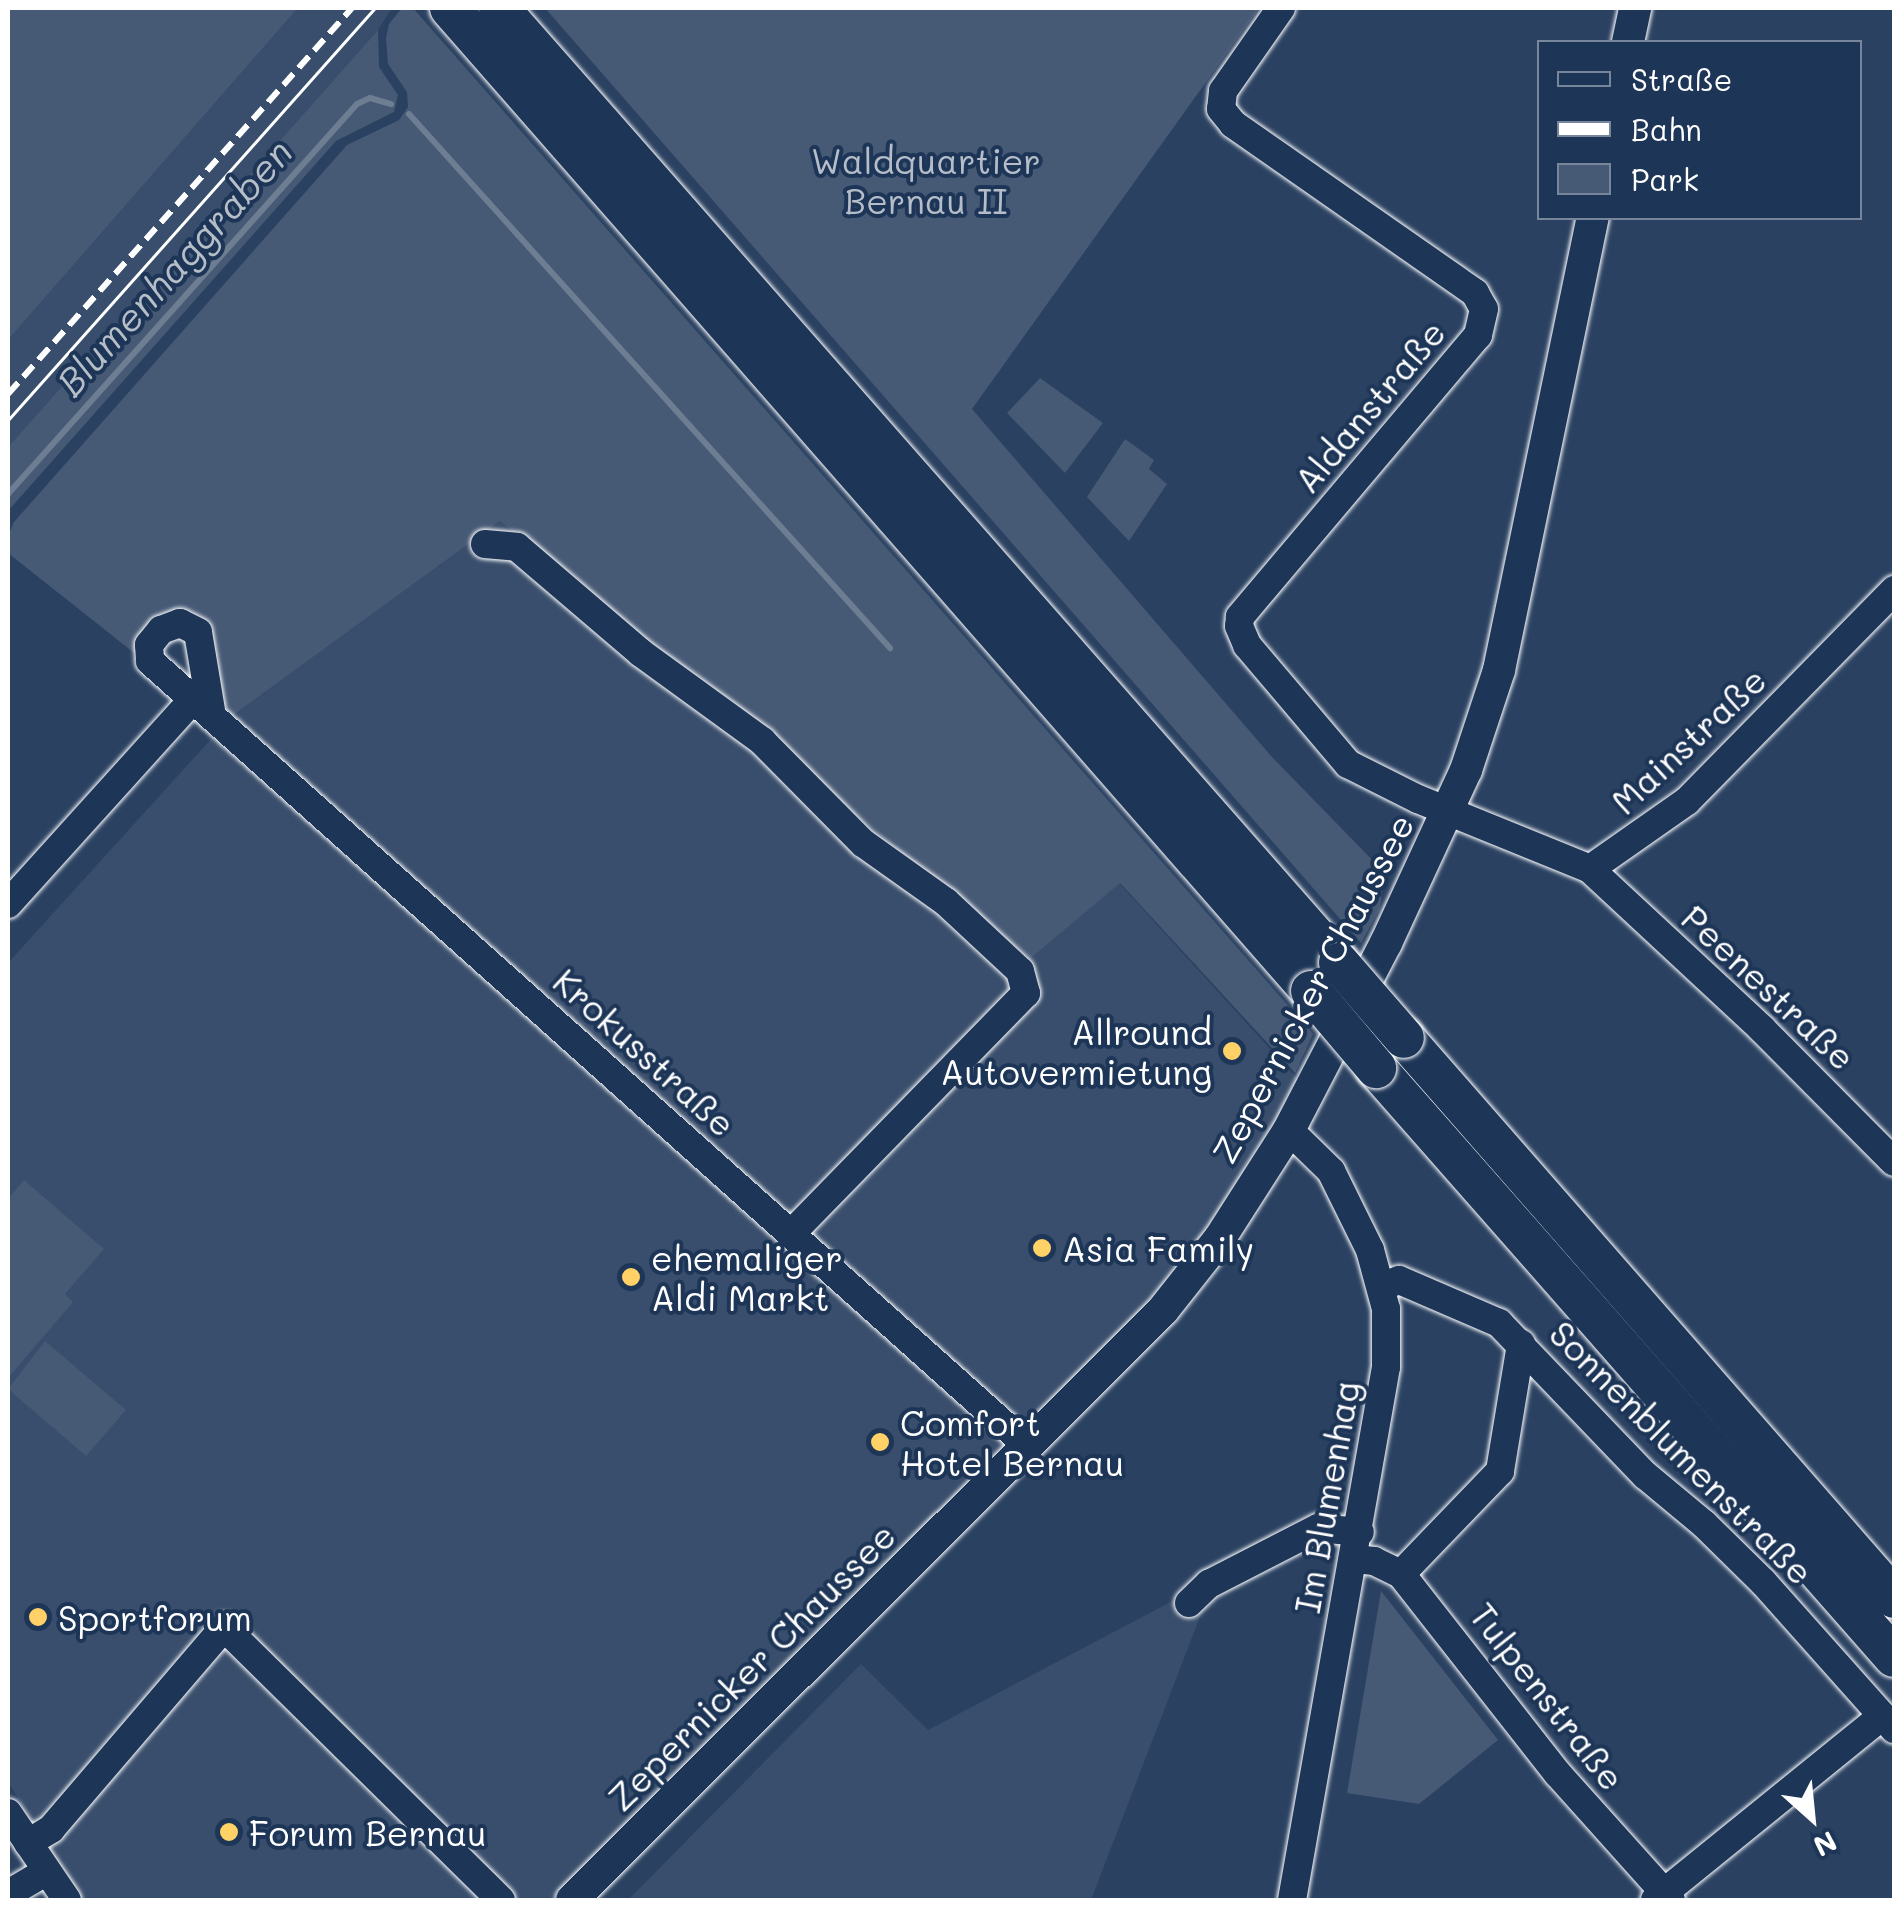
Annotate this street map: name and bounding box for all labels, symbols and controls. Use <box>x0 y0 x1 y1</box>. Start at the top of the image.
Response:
legend <box>1537 40 1862 220</box>
text: Straße <box>1631 59 1732 99</box>
text: Bahn <box>1631 109 1702 149</box>
water label: Blumenhaggraben <box>47 129 301 405</box>
park label: Waldquartier Bernau II <box>811 139 1041 221</box>
text: Park <box>1631 159 1699 199</box>
street label: Aldanstraße <box>1285 311 1453 501</box>
street label: Mainstraße <box>1602 658 1774 822</box>
street label: Zepernicker Chaussee <box>1202 807 1422 1169</box>
street label: Peenestraße <box>1674 896 1864 1078</box>
street label: Krokusstraße <box>546 959 744 1145</box>
place label: Allround Autovermietung <box>940 1010 1212 1092</box>
marker: Allround Autovermietung <box>1221 1040 1243 1062</box>
place label: Asia Family <box>1062 1227 1254 1269</box>
place label: ehemaliger Aldi Markt <box>651 1236 843 1318</box>
marker: Asia Family <box>1031 1237 1053 1259</box>
marker: ehemaliger Aldi Markt <box>620 1266 642 1288</box>
street label: Sonnenblumenstraße <box>1542 1312 1822 1592</box>
street label: Im Blumenhag <box>1285 1378 1367 1616</box>
place label: Comfort Hotel Bernau <box>900 1401 1124 1483</box>
marker: Comfort Hotel Bernau <box>869 1431 891 1453</box>
street label: Zepernicker Chaussee <box>599 1514 903 1818</box>
street label: Tulpenstraße <box>1462 1594 1634 1798</box>
place label: Sportforum <box>58 1596 252 1638</box>
marker: Sportforum <box>27 1606 49 1628</box>
north arrow <box>1762 1768 1862 1868</box>
place label: Forum Bernau <box>249 1811 486 1853</box>
marker: Forum Bernau <box>218 1821 240 1843</box>
text: N <box>1808 1824 1843 1866</box>

